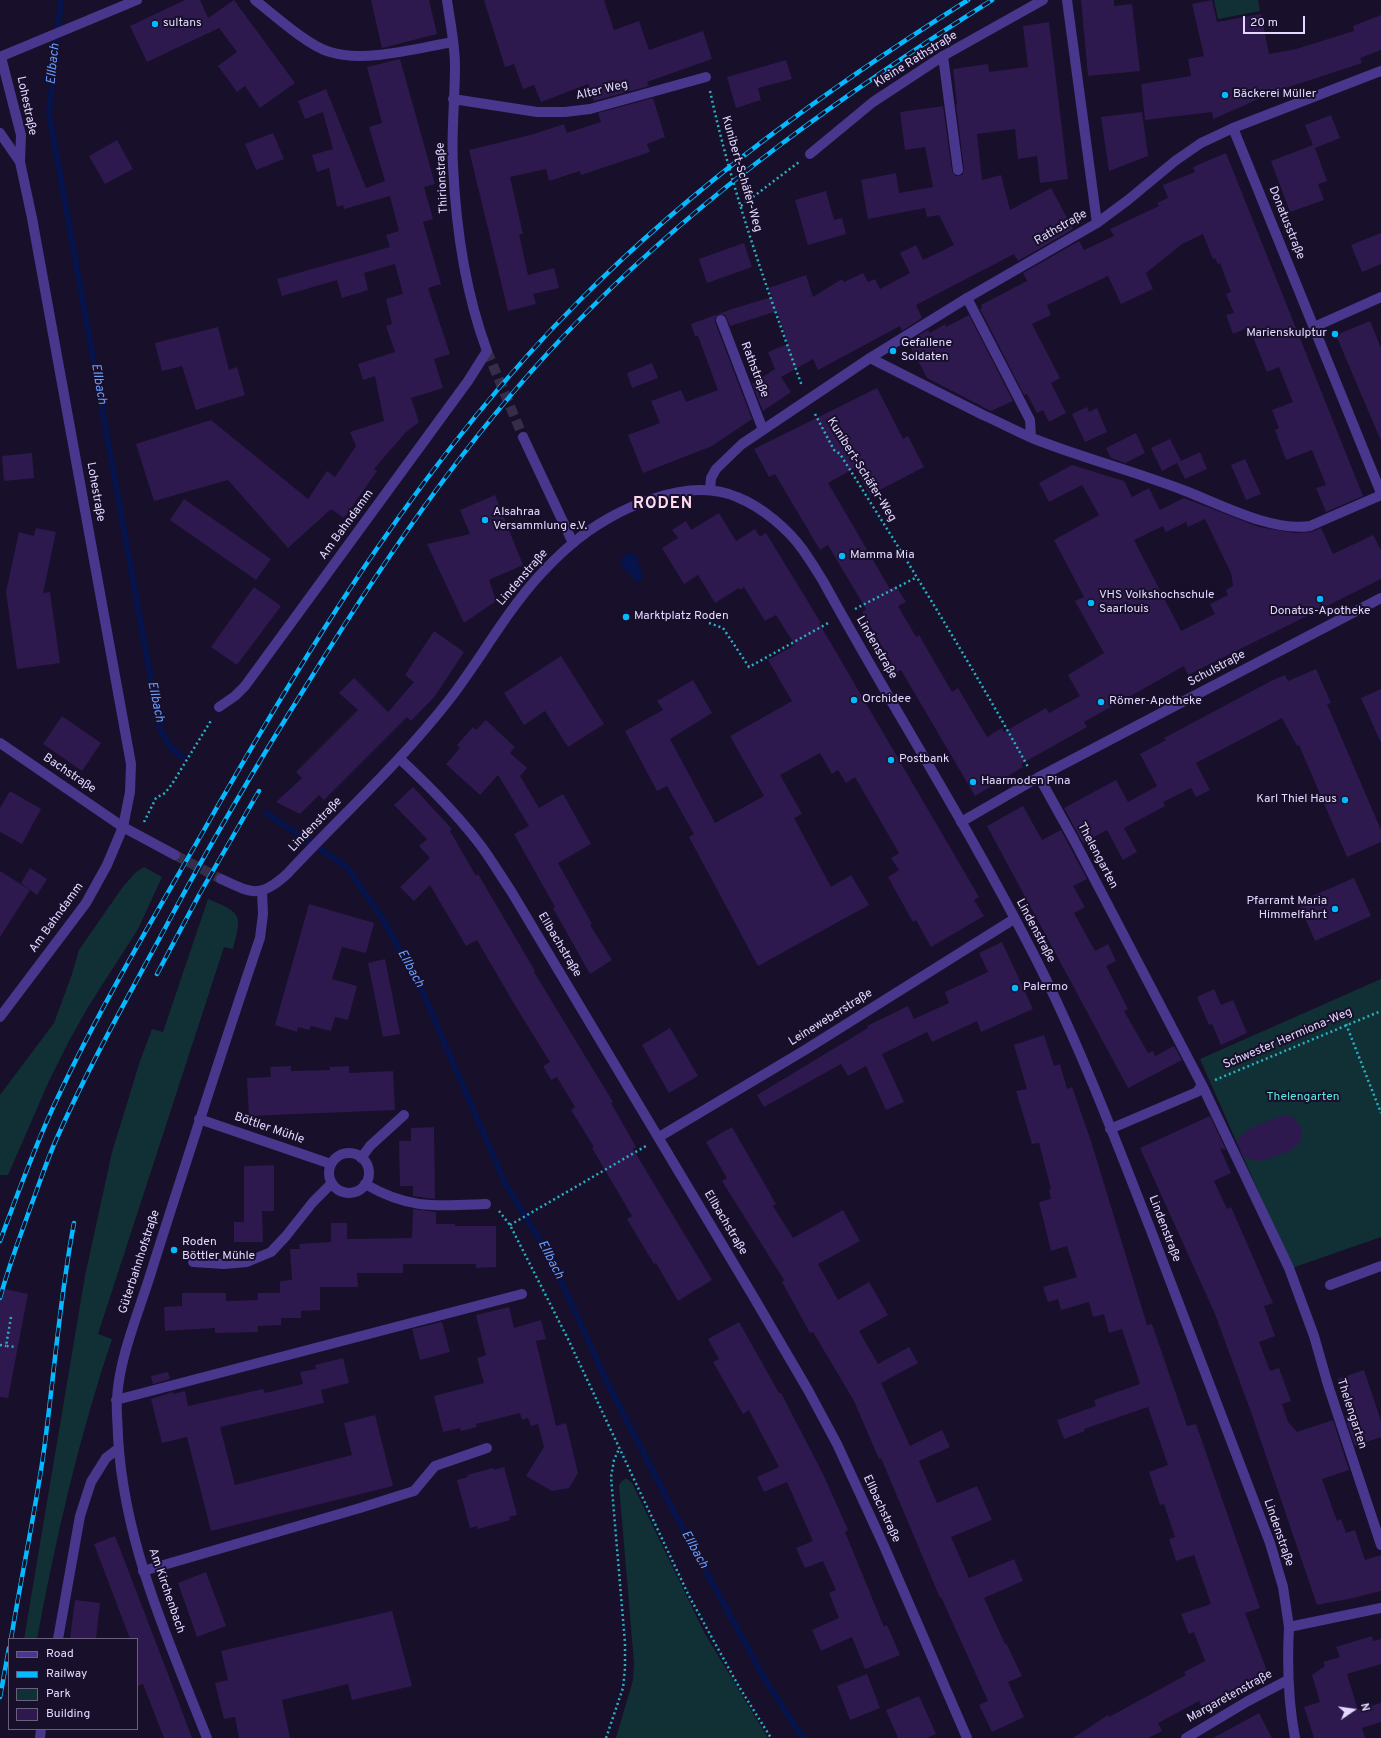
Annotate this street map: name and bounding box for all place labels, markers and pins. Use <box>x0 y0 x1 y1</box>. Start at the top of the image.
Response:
place label: sultans <box>163 17 202 31</box>
marker: sultans <box>150 19 160 29</box>
place label: Bäckerei Müller <box>1233 88 1316 102</box>
marker: Bäckerei Müller <box>1220 90 1230 100</box>
place label: Marienskulptur <box>1246 327 1327 341</box>
marker: Marienskulptur <box>1330 329 1340 339</box>
place label: Gefallene Soldaten <box>901 337 952 365</box>
marker: Gefallene Soldaten <box>888 346 898 356</box>
place label: Alsahraa Versammlung e.V. <box>493 506 587 534</box>
marker: Alsahraa Versammlung e.V. <box>480 515 490 525</box>
place label: Mamma Mia <box>850 549 914 563</box>
marker: Mamma Mia <box>837 551 847 561</box>
place label: VHS Volkshochschule Saarlouis <box>1099 589 1214 617</box>
marker: Donatus-Apotheke <box>1315 594 1325 604</box>
marker: VHS Volkshochschule Saarlouis <box>1086 598 1096 608</box>
place label: Donatus-Apotheke <box>1270 605 1370 619</box>
place label: Marktplatz Roden <box>634 610 729 624</box>
marker: Marktplatz Roden <box>621 612 631 622</box>
place label: Orchidee <box>862 693 911 707</box>
marker: Orchidee <box>849 695 859 705</box>
place label: Römer-Apotheke <box>1109 695 1202 709</box>
marker: Römer-Apotheke <box>1096 697 1106 707</box>
place label: Postbank <box>899 753 949 767</box>
marker: Postbank <box>886 755 896 765</box>
place label: Haarmoden Pina <box>981 775 1070 789</box>
marker: Haarmoden Pina <box>968 777 978 787</box>
place label: Karl Thiel Haus <box>1256 793 1337 807</box>
marker: Karl Thiel Haus <box>1340 795 1350 805</box>
place label: Pfarramt Maria Himmelfahrt <box>1246 895 1327 923</box>
marker: Pfarramt Maria Himmelfahrt <box>1330 904 1340 914</box>
place label: Palermo <box>1023 981 1068 995</box>
marker: Palermo <box>1010 983 1020 993</box>
place label: Roden Böttler Mühle <box>182 1236 255 1264</box>
marker: Roden Böttler Mühle <box>169 1245 179 1255</box>

